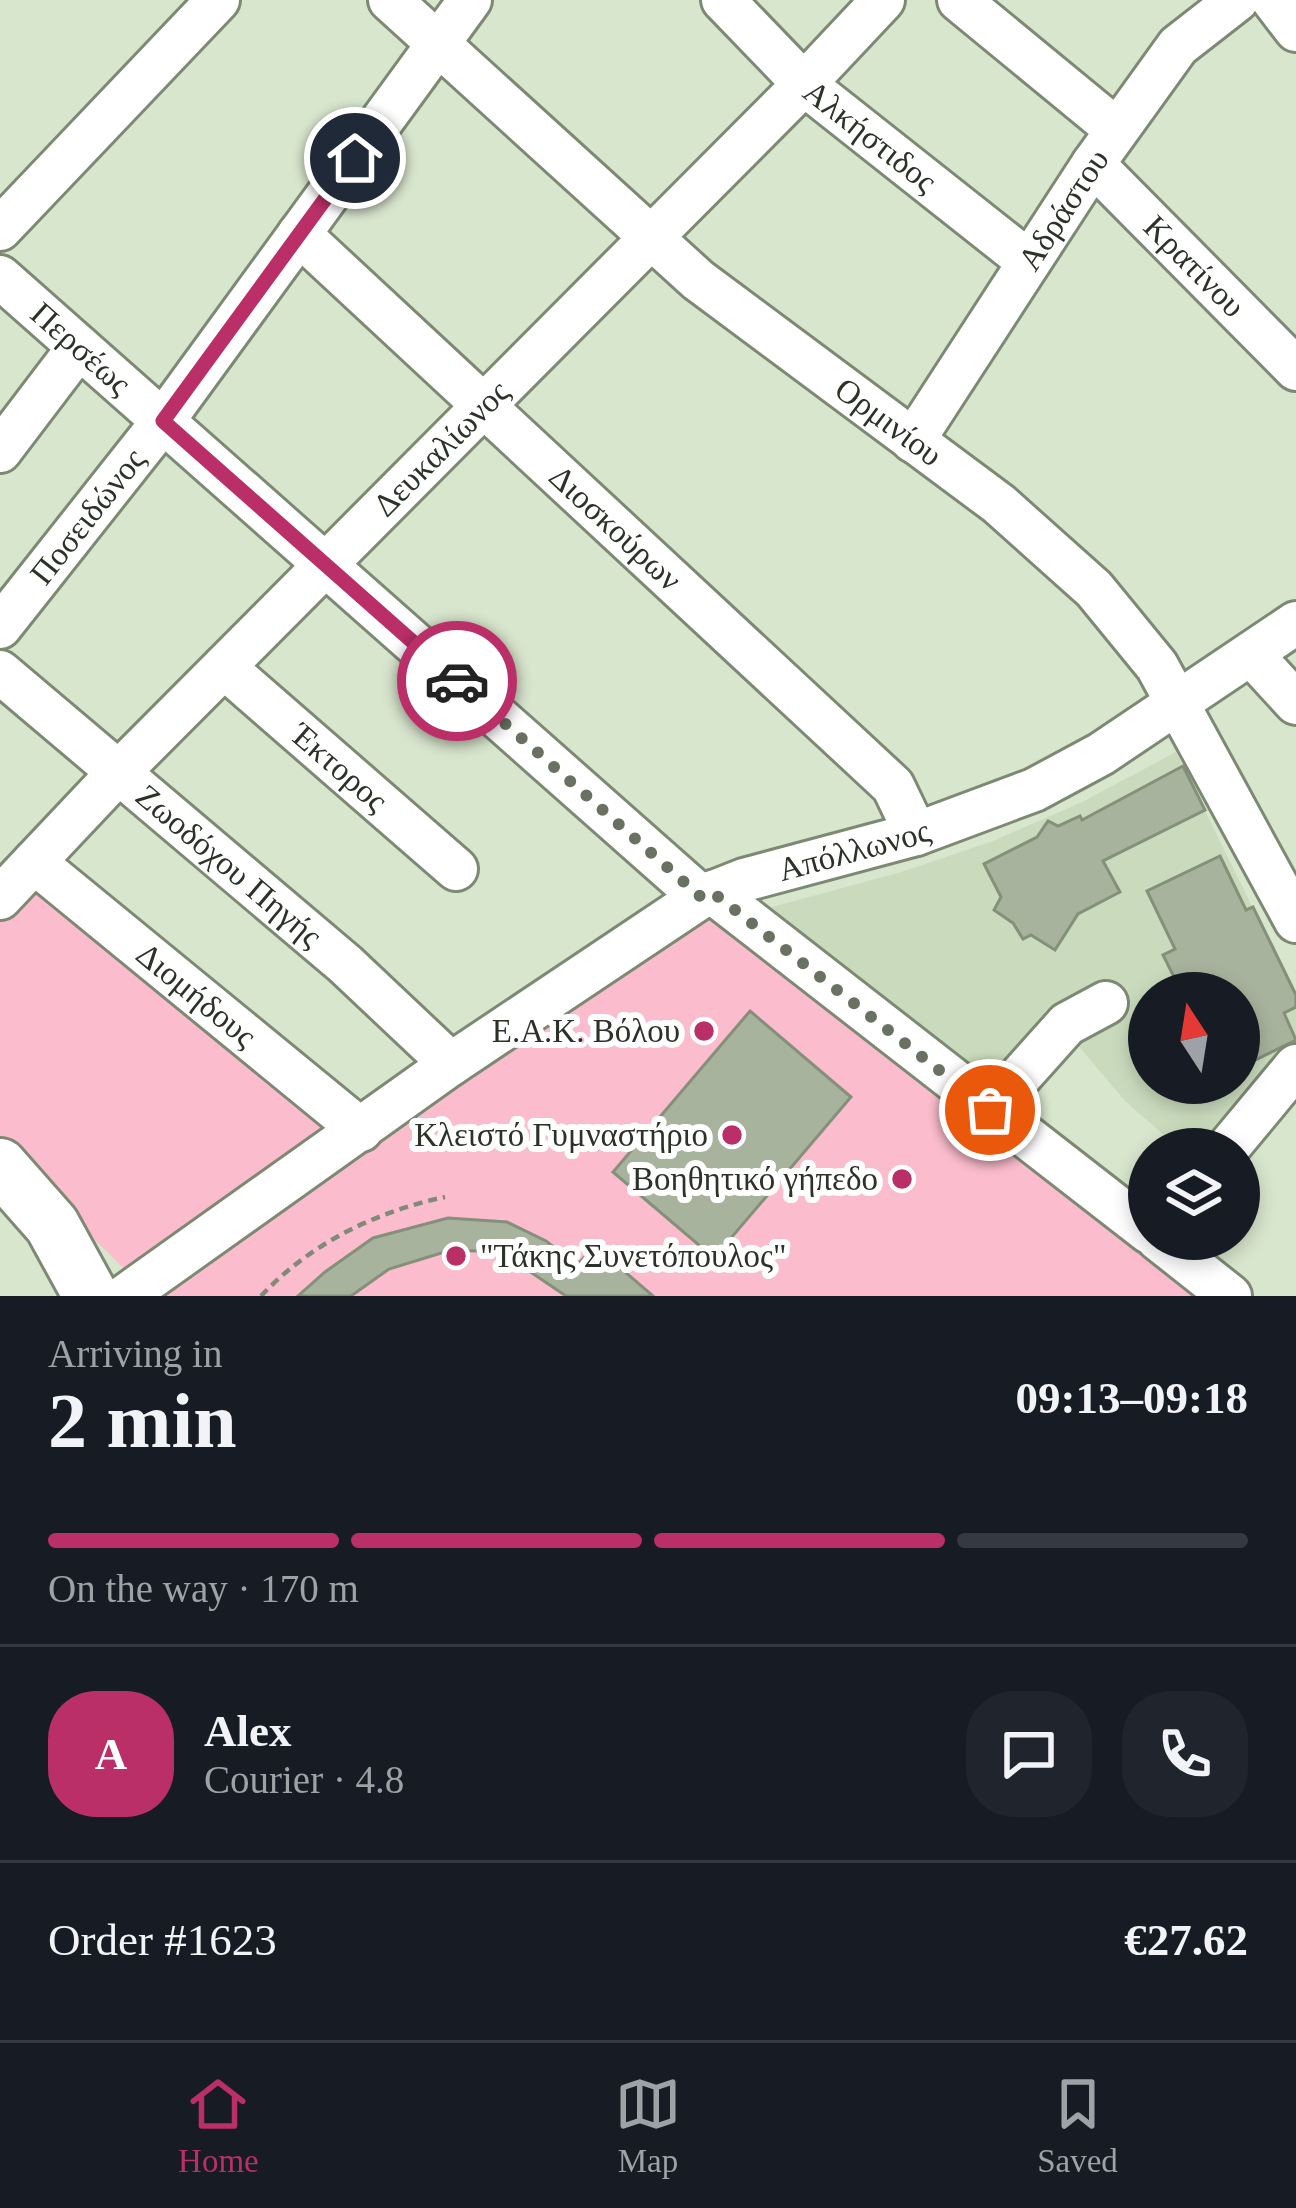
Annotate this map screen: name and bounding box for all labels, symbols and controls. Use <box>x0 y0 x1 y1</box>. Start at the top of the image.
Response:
street label: Αλκήστιδος <box>797 73 943 200</box>
pin <box>304 107 406 209</box>
icon: home <box>322 125 388 191</box>
street label: Αδράστου <box>1011 142 1116 277</box>
street label: Κρατίνου <box>1137 208 1252 324</box>
street label: Περσέως <box>24 295 138 402</box>
street label: Ορμινίου <box>828 371 949 473</box>
street label: Δευκαλίωνος <box>366 373 516 524</box>
street label: Ποσειδώνος <box>23 441 152 591</box>
street label: Διοσκούρων <box>542 458 689 598</box>
courier <box>397 621 517 741</box>
icon: car <box>424 648 490 714</box>
street label: Έκτορος <box>283 715 395 819</box>
street label: Ζωοδόχου Πηγής <box>129 777 329 954</box>
street label: Απόλλωνος <box>774 812 935 888</box>
street label: Διομήδους <box>130 936 263 1054</box>
north arrow <box>1128 972 1260 1104</box>
map controls <box>1128 972 1260 1260</box>
place label: Ε.Α.Κ. Βόλου <box>492 1013 680 1049</box>
marker: Ε.Α.Κ. Βόλου <box>691 1018 717 1044</box>
pin <box>939 1059 1041 1161</box>
icon: bag <box>957 1077 1023 1143</box>
place label: Κλειστό Γυμναστήριο <box>414 1117 708 1153</box>
marker: Κλειστό Γυμναστήριο <box>719 1122 745 1148</box>
button: layers <box>1128 1128 1260 1260</box>
place label: Βοηθητικό γήπεδο <box>632 1161 878 1197</box>
marker: Βοηθητικό γήπεδο <box>889 1166 915 1192</box>
place label: "Τάκης Συνετόπουλος" <box>480 1238 786 1274</box>
marker: "Τάκης Συνετόπουλος" <box>443 1243 469 1269</box>
text: Arriving in <box>48 1332 222 1375</box>
text: 09:13–09:18 <box>1016 1373 1248 1423</box>
text: 2 min <box>48 1377 237 1464</box>
text: On the way · 170 m <box>48 1567 359 1610</box>
button: chat <box>966 1691 1092 1817</box>
button: phone <box>1122 1691 1248 1817</box>
text: Alex <box>204 1706 291 1756</box>
text: A <box>95 1729 127 1779</box>
text: Courier · 4.8 <box>204 1758 404 1801</box>
text: Order #1623 <box>48 1915 277 1965</box>
text: €27.62 <box>1124 1915 1248 1965</box>
tab: Home <box>178 2071 259 2180</box>
tab: Map <box>615 2071 681 2180</box>
tab: Saved <box>1037 2071 1118 2180</box>

